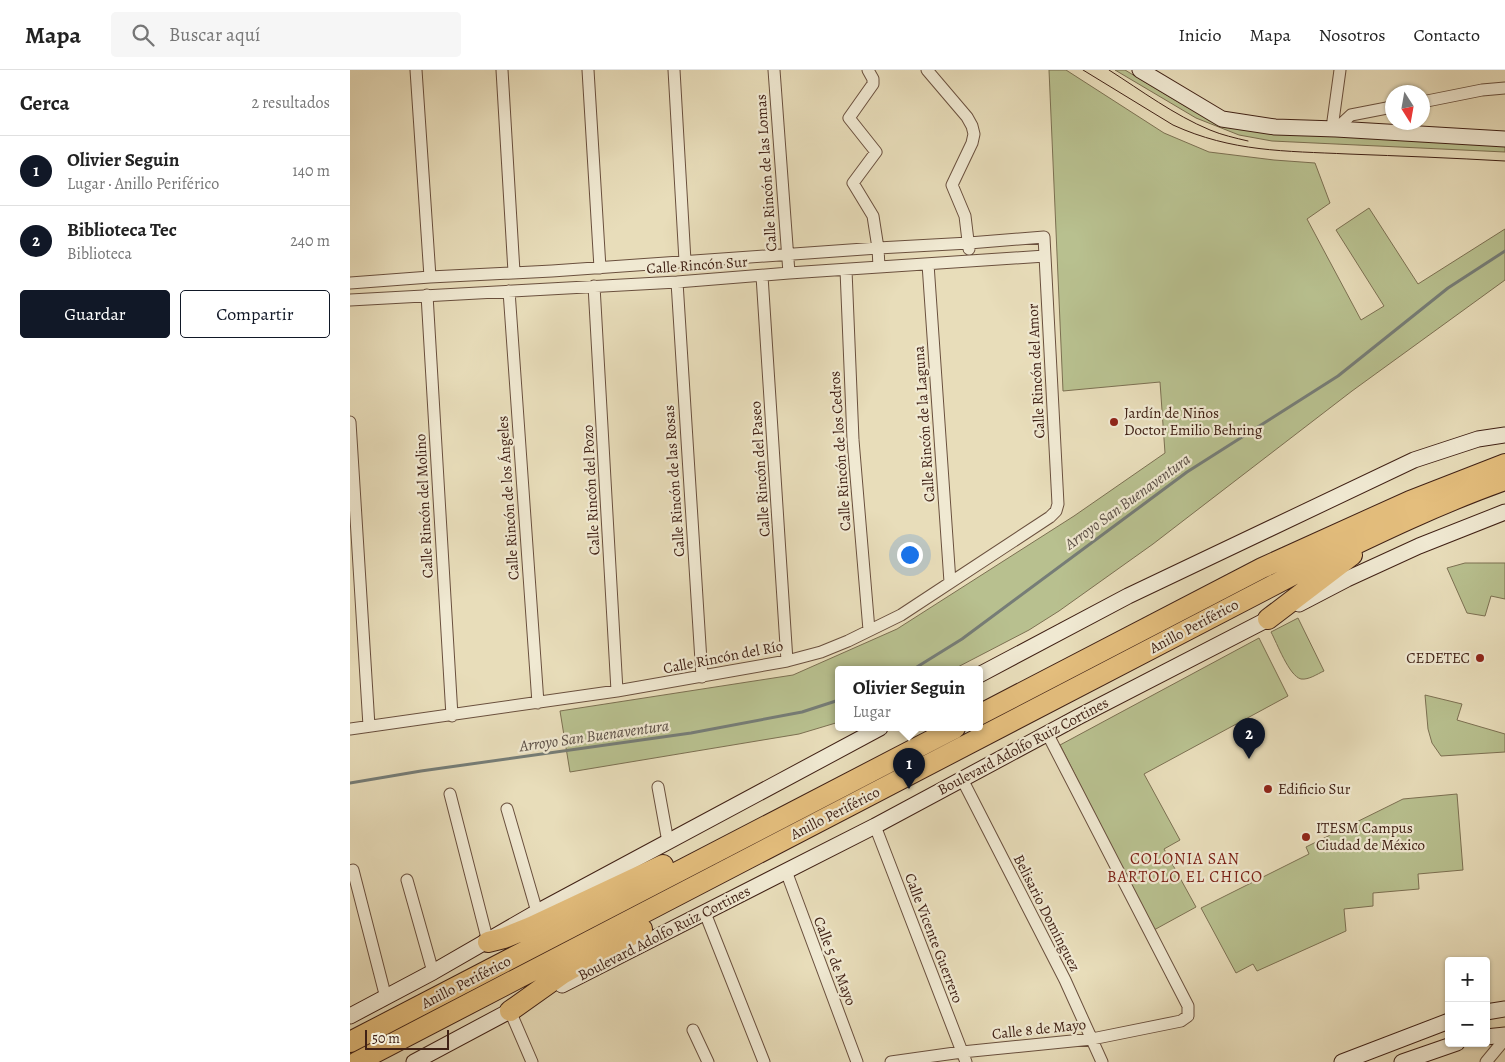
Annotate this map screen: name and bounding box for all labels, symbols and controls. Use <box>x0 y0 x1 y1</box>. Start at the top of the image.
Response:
search box <box>111 12 461 57</box>
text: Mapa <box>25 19 81 51</box>
icon: search <box>129 21 157 49</box>
text: Buscar aquí <box>169 22 260 48</box>
text: Inicio <box>1178 23 1221 47</box>
text: Mapa <box>1249 23 1291 47</box>
text: Nosotros <box>1319 23 1385 47</box>
text: Contacto <box>1413 23 1480 47</box>
north arrow <box>1385 85 1430 130</box>
text: Cerca <box>20 89 70 117</box>
text: 2 resultados <box>251 92 330 114</box>
street label: Calle Rincón de las Lomas <box>751 94 781 252</box>
text: Olivier Seguin <box>67 147 180 173</box>
text: 1 <box>33 160 39 182</box>
text: 140 m <box>292 160 330 182</box>
text: Lugar · Anillo Periférico <box>67 173 219 195</box>
text: Biblioteca Tec <box>67 217 177 243</box>
text: 2 <box>32 230 40 252</box>
text: 240 m <box>290 230 330 252</box>
text: Biblioteca <box>67 243 132 265</box>
street label: Calle Rincón Sur <box>646 251 749 279</box>
button: Guardar <box>20 290 170 338</box>
button: Compartir <box>180 290 330 338</box>
street label: Calle Rincón del Amor <box>1022 303 1050 439</box>
street label: Calle Rincón de la Laguna <box>909 345 939 503</box>
street label: Calle Rincón de los Cedros <box>824 370 856 532</box>
street label: Calle Rincón del Paseo <box>745 400 775 538</box>
place label: Jardín de Niños Doctor Emilio Behring <box>1124 403 1263 440</box>
street label: Calle Rincón de las Rosas <box>659 404 689 558</box>
street label: Calle Rincón de los Ángeles <box>492 415 524 581</box>
marker: Jardín de Niños Doctor Emilio Behring <box>1108 416 1120 428</box>
street label: Calle Rincón del Pozo <box>578 424 604 556</box>
street label: Calle Rincón del Molino <box>410 433 438 579</box>
water label: Arroyo San Buenaventura <box>1059 448 1196 556</box>
your location <box>897 542 923 568</box>
street label: Anillo Periférico <box>1145 594 1242 658</box>
street label: Calle Rincón del Río <box>661 636 785 678</box>
place label: CEDETEC <box>1406 648 1470 668</box>
marker: CEDETEC <box>1474 652 1486 664</box>
popup <box>835 666 983 731</box>
text: Olivier Seguin <box>853 675 965 701</box>
street label: Boulevard Adolfo Ruiz Cortines <box>934 692 1112 800</box>
text: Lugar <box>853 701 891 723</box>
water label: Arroyo San Buenaventura <box>517 715 671 758</box>
pin: 2 <box>1233 718 1265 759</box>
pin: 1 <box>893 748 925 789</box>
place label: Edificio Sur <box>1278 779 1351 799</box>
street label: Anillo Periférico <box>786 782 883 845</box>
marker: Edificio Sur <box>1262 783 1274 795</box>
place label: ITESM Campus Ciudad de México <box>1316 818 1425 855</box>
marker: ITESM Campus Ciudad de México <box>1300 831 1312 843</box>
district label: COLONIA SAN BARTOLO EL CHICO <box>1107 848 1263 888</box>
street label: Belisario Domínguez <box>1009 851 1085 975</box>
street label: Calle Vicente Guerrero <box>900 870 968 1006</box>
street label: Boulevard Adolfo Ruiz Cortines <box>574 881 754 985</box>
street label: Calle 5 de Mayo <box>809 914 861 1008</box>
street label: Anillo Periférico <box>417 951 514 1014</box>
map controls <box>1445 957 1490 1047</box>
button: + <box>1445 957 1490 1002</box>
button: − <box>1445 1002 1490 1047</box>
street label: Calle 8 de Mayo <box>991 1014 1087 1044</box>
scale bar <box>365 1027 449 1050</box>
text: 50 m <box>372 1029 400 1048</box>

